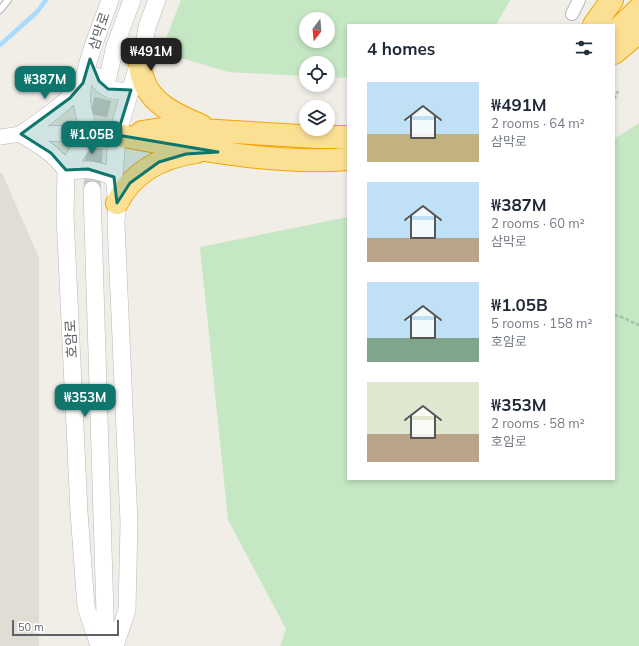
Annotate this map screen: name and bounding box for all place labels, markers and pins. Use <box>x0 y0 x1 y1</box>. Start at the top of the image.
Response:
pin: ₩491M <box>123 38 179 72</box>
pin: ₩387M <box>17 66 73 100</box>
pin: ₩1.05B <box>59 121 125 155</box>
pin: ₩353M <box>57 384 113 418</box>

